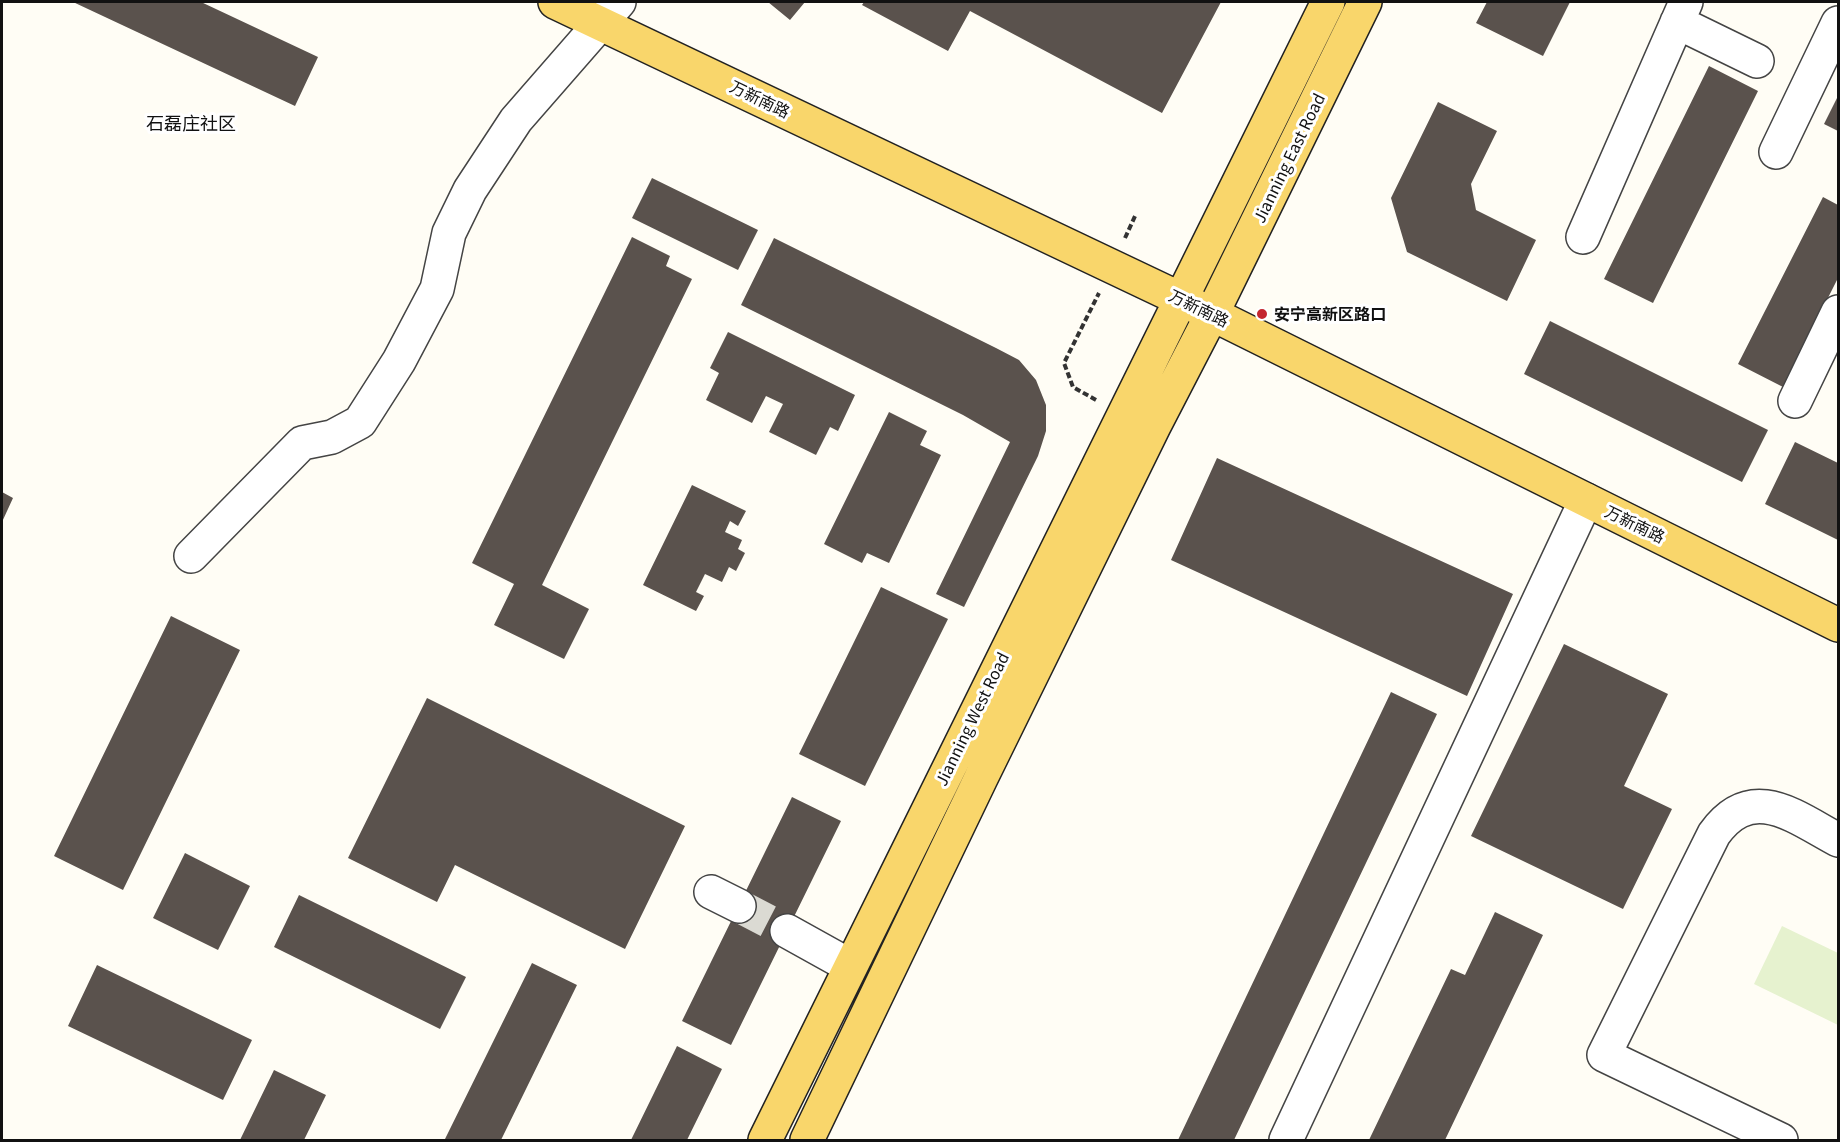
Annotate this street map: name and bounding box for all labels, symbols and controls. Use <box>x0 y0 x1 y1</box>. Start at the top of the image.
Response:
street label: 万新南路 <box>727 76 793 122</box>
street label: Jianning East Road <box>1249 90 1329 226</box>
district label: 石磊庄社区 <box>146 112 236 134</box>
street label: 万新南路 <box>1166 285 1232 331</box>
place label: 安宁高新区路口 <box>1274 304 1386 324</box>
marker: 安宁高新区路口 <box>1255 307 1269 321</box>
street label: 万新南路 <box>1602 501 1668 547</box>
street label: Jianning West Road <box>931 649 1013 789</box>

